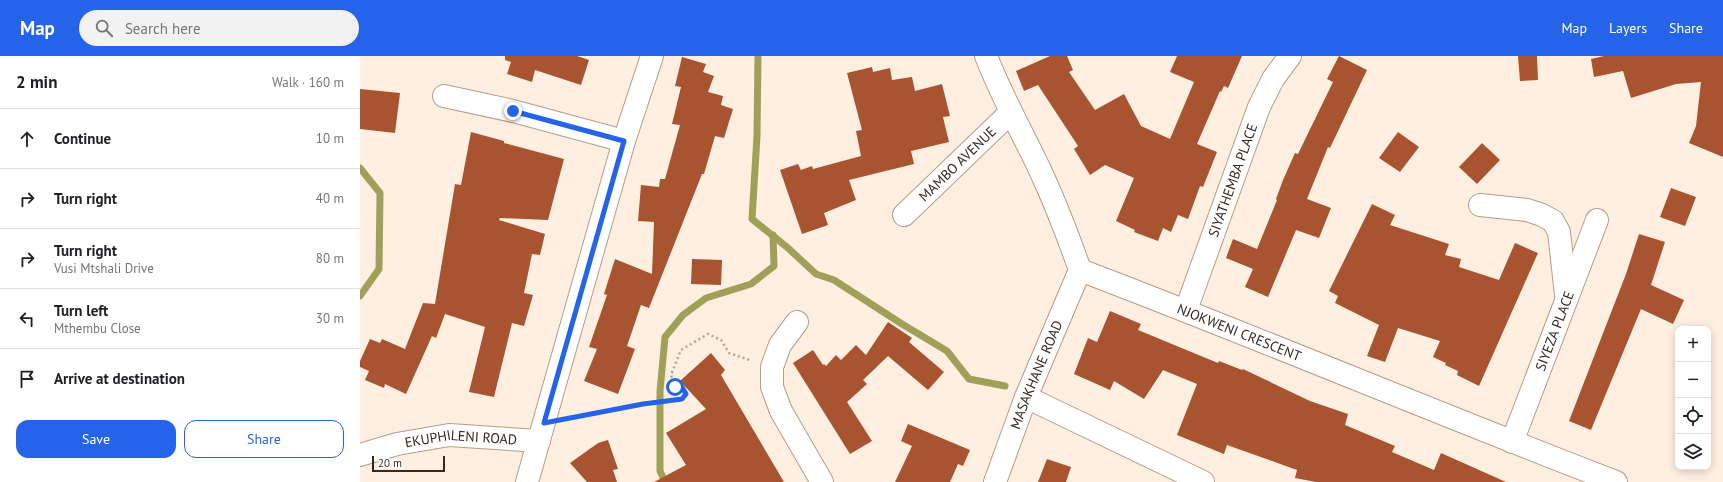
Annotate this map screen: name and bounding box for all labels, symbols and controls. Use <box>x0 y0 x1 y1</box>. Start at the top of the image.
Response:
search box <box>79 10 359 46</box>
text: Map <box>20 16 55 40</box>
icon: search <box>93 17 115 39</box>
text: Search here <box>125 19 201 38</box>
text: Map <box>1561 19 1587 37</box>
text: Layers <box>1609 19 1647 37</box>
text: Share <box>1669 19 1703 37</box>
text: 2 min <box>16 71 57 93</box>
text: Walk · 160 m <box>272 74 344 91</box>
route end <box>504 102 522 120</box>
street label: SIYATHEMBA PLACE <box>1204 121 1261 239</box>
street label: MAMBO AVENUE <box>915 122 1000 205</box>
icon: ahead <box>16 128 38 150</box>
text: Continue <box>54 129 111 148</box>
text: 10 m <box>316 130 344 147</box>
icon: right <box>16 188 38 210</box>
text: Turn right <box>54 189 117 208</box>
text: 40 m <box>316 190 344 207</box>
text: Turn right <box>54 241 117 260</box>
icon: right <box>16 248 38 270</box>
text: 80 m <box>316 250 344 267</box>
text: Vusi Mtshali Drive <box>54 260 154 277</box>
street label: SIYEZA PLACE <box>1531 288 1578 373</box>
street label: NJOKWENI CRESCENT <box>1175 300 1304 365</box>
text: Turn left <box>54 301 108 320</box>
icon: left <box>16 308 38 330</box>
text: 30 m <box>316 310 344 327</box>
street label: MASAKHANE ROAD <box>1006 317 1067 432</box>
text: Mthembu Close <box>54 320 141 337</box>
map controls <box>1675 326 1711 470</box>
button: + <box>1675 326 1711 362</box>
button: − <box>1675 362 1711 398</box>
icon: arrive <box>16 368 38 390</box>
text: Arrive at destination <box>54 369 185 388</box>
route start <box>666 378 684 396</box>
button: locate <box>1675 398 1711 434</box>
button: Save <box>16 420 176 458</box>
button: Share <box>184 420 344 458</box>
street label: EKUPHILENI ROAD <box>403 426 518 452</box>
button: layers <box>1675 434 1711 470</box>
scale bar <box>372 454 445 473</box>
text: 20 m <box>378 456 402 470</box>

